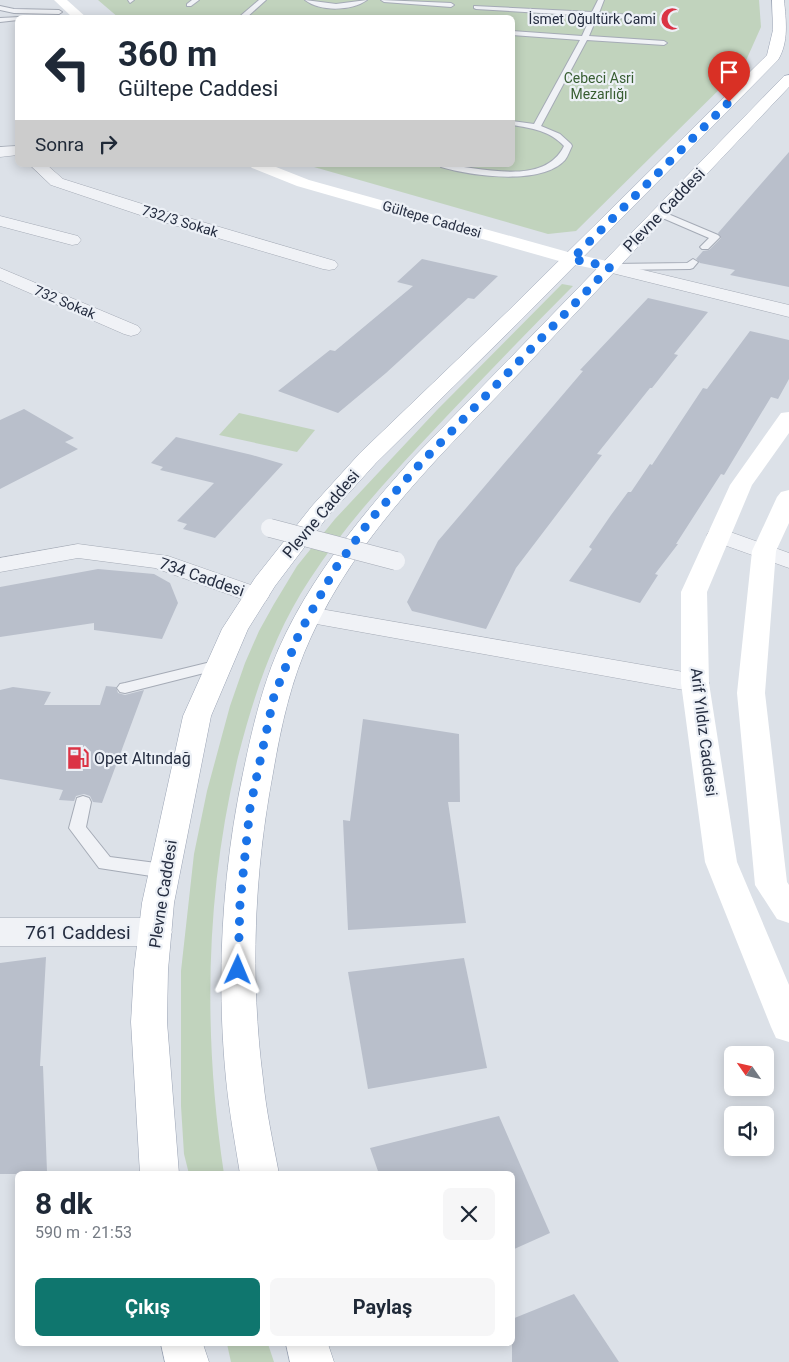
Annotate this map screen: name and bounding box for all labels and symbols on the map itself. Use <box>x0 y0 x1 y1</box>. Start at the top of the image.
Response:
mosque icon: İsmet Oğultürk Cami <box>659 6 685 32</box>
place label: İsmet Oğultürk Cami <box>529 11 656 27</box>
pin <box>708 51 750 102</box>
park label: Cebeci Asri Mezarlığı <box>564 70 634 102</box>
street label: Plevne Caddesi <box>619 164 709 256</box>
street label: Gültepe Caddesi <box>381 197 483 241</box>
street label: 732/3 Sokak <box>140 202 221 240</box>
street label: 732 Sokak <box>32 282 99 322</box>
street label: Plevne Caddesi <box>279 466 363 562</box>
street label: 734 Caddesi <box>157 554 247 600</box>
street label: Arif Yıldız Caddesi <box>687 667 721 797</box>
fuel station icon: Opet Altındağ <box>65 745 91 771</box>
place label: Opet Altındağ <box>94 749 191 768</box>
street label: Plevne Caddesi <box>145 839 181 949</box>
street label: 761 Caddesi <box>25 921 131 944</box>
position arrow <box>211 943 263 995</box>
north arrow <box>724 1046 774 1096</box>

